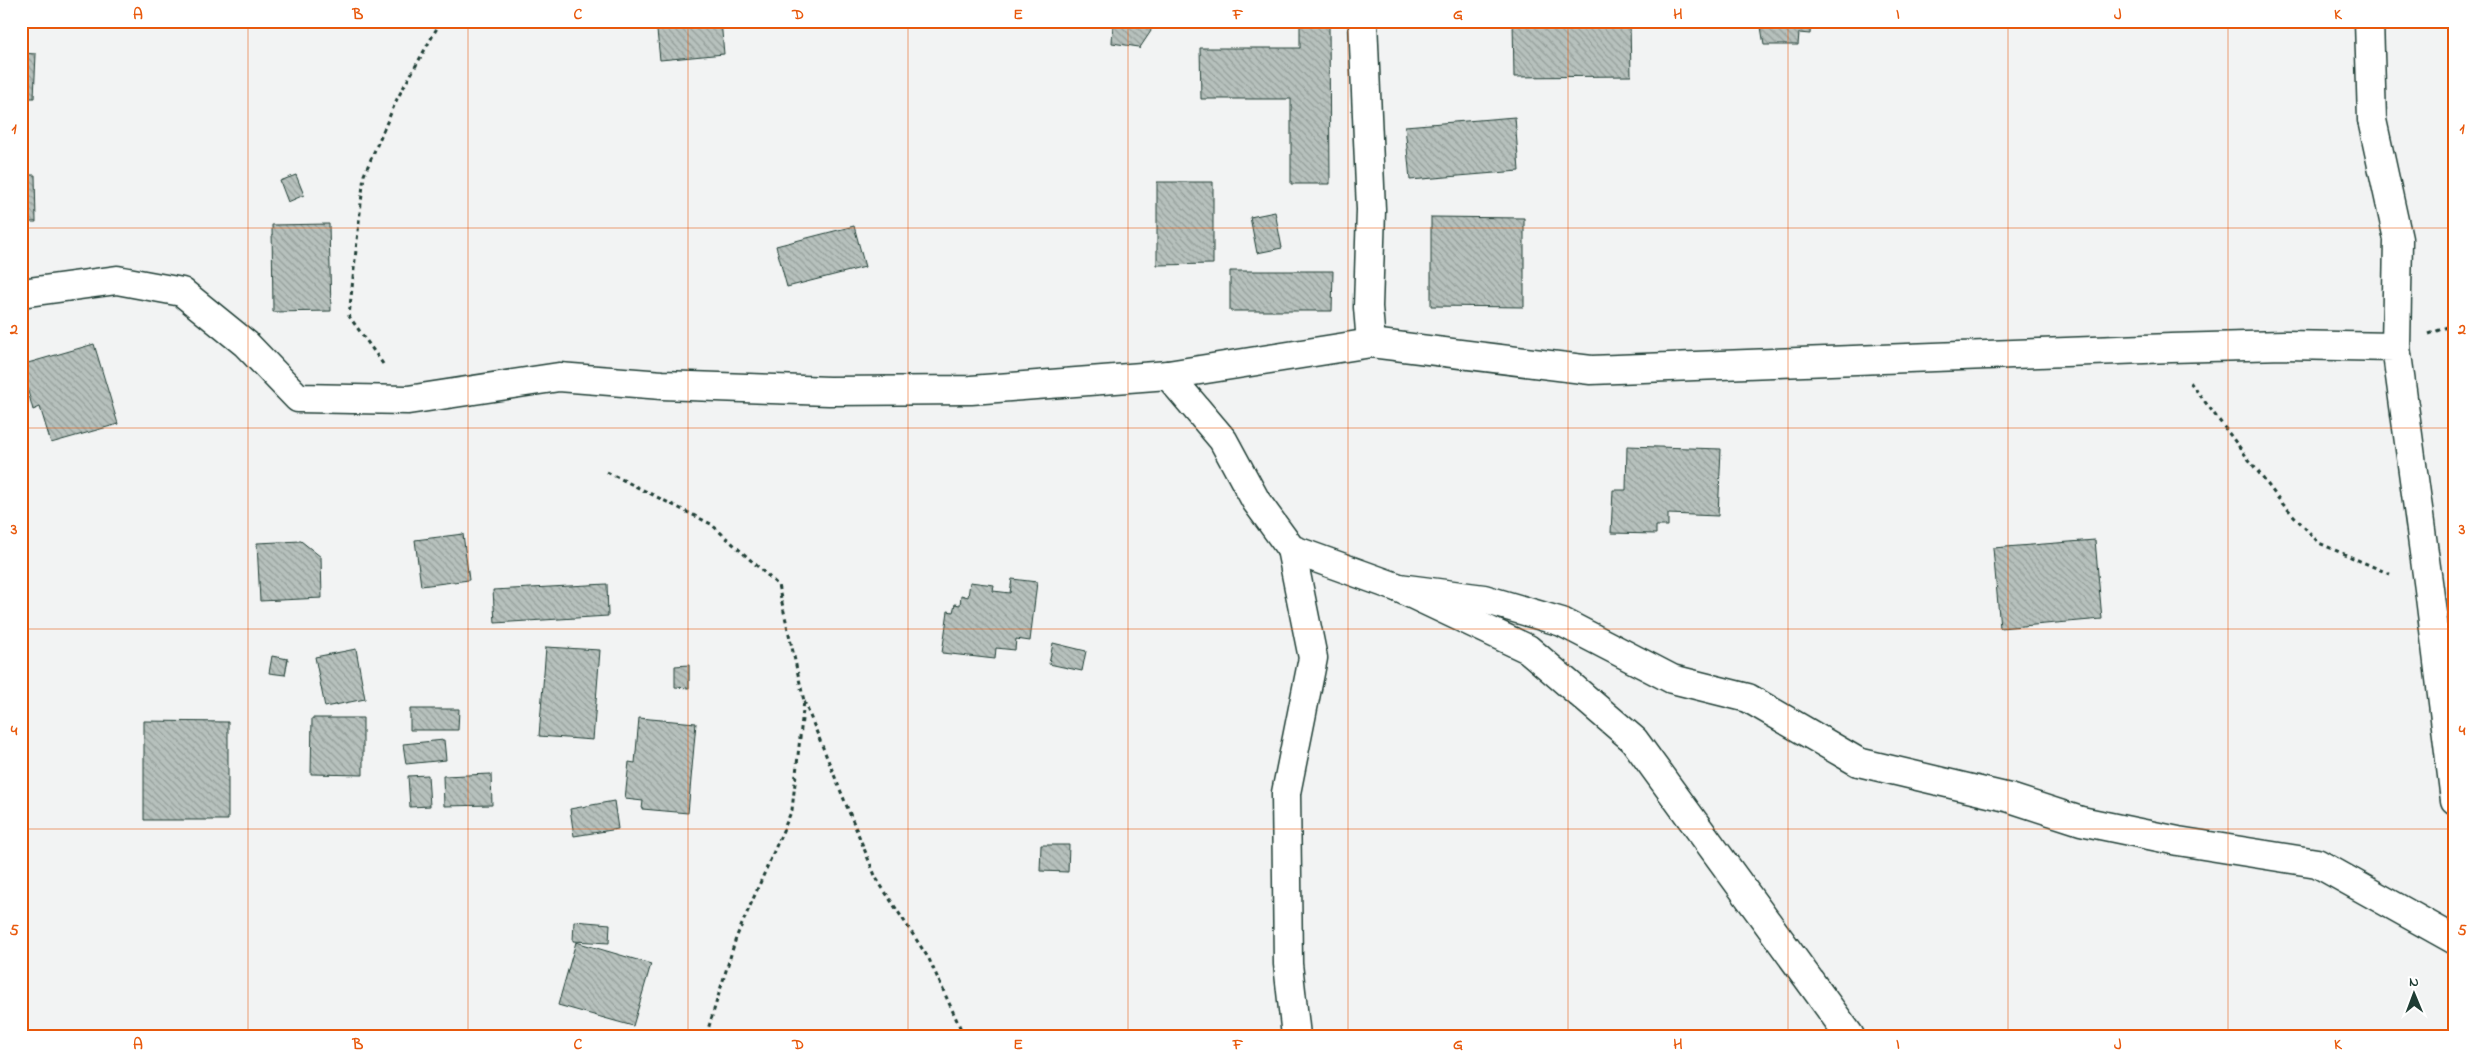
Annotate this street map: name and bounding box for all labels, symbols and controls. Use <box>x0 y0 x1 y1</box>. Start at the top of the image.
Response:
text: A <box>133 3 143 27</box>
text: B <box>352 3 364 27</box>
text: C <box>574 3 583 27</box>
text: D <box>791 3 804 27</box>
text: E <box>1013 3 1023 27</box>
text: F <box>1232 3 1244 27</box>
text: G <box>1453 3 1463 27</box>
text: H <box>1673 3 1683 27</box>
text: I <box>1896 3 1900 27</box>
text: J <box>2114 3 2122 27</box>
text: K <box>2334 3 2343 27</box>
text: 1 <box>11 117 17 141</box>
text: 1 <box>2459 117 2465 141</box>
text: 2 <box>9 318 18 342</box>
text: 2 <box>2457 318 2466 342</box>
text: 3 <box>10 518 18 542</box>
text: 3 <box>2458 518 2466 542</box>
text: 4 <box>10 719 18 743</box>
text: 4 <box>2458 719 2466 743</box>
text: 5 <box>9 919 19 943</box>
text: 5 <box>2457 919 2467 943</box>
north arrow <box>2388 970 2438 1020</box>
text: N <box>2409 972 2419 993</box>
text: A <box>133 1033 143 1057</box>
text: B <box>352 1033 364 1057</box>
text: C <box>574 1033 583 1057</box>
text: D <box>791 1033 804 1057</box>
text: E <box>1013 1033 1023 1057</box>
text: F <box>1232 1033 1244 1057</box>
text: G <box>1453 1033 1463 1057</box>
text: H <box>1673 1033 1683 1057</box>
text: I <box>1896 1033 1900 1057</box>
text: J <box>2114 1033 2122 1057</box>
text: K <box>2334 1033 2343 1057</box>

